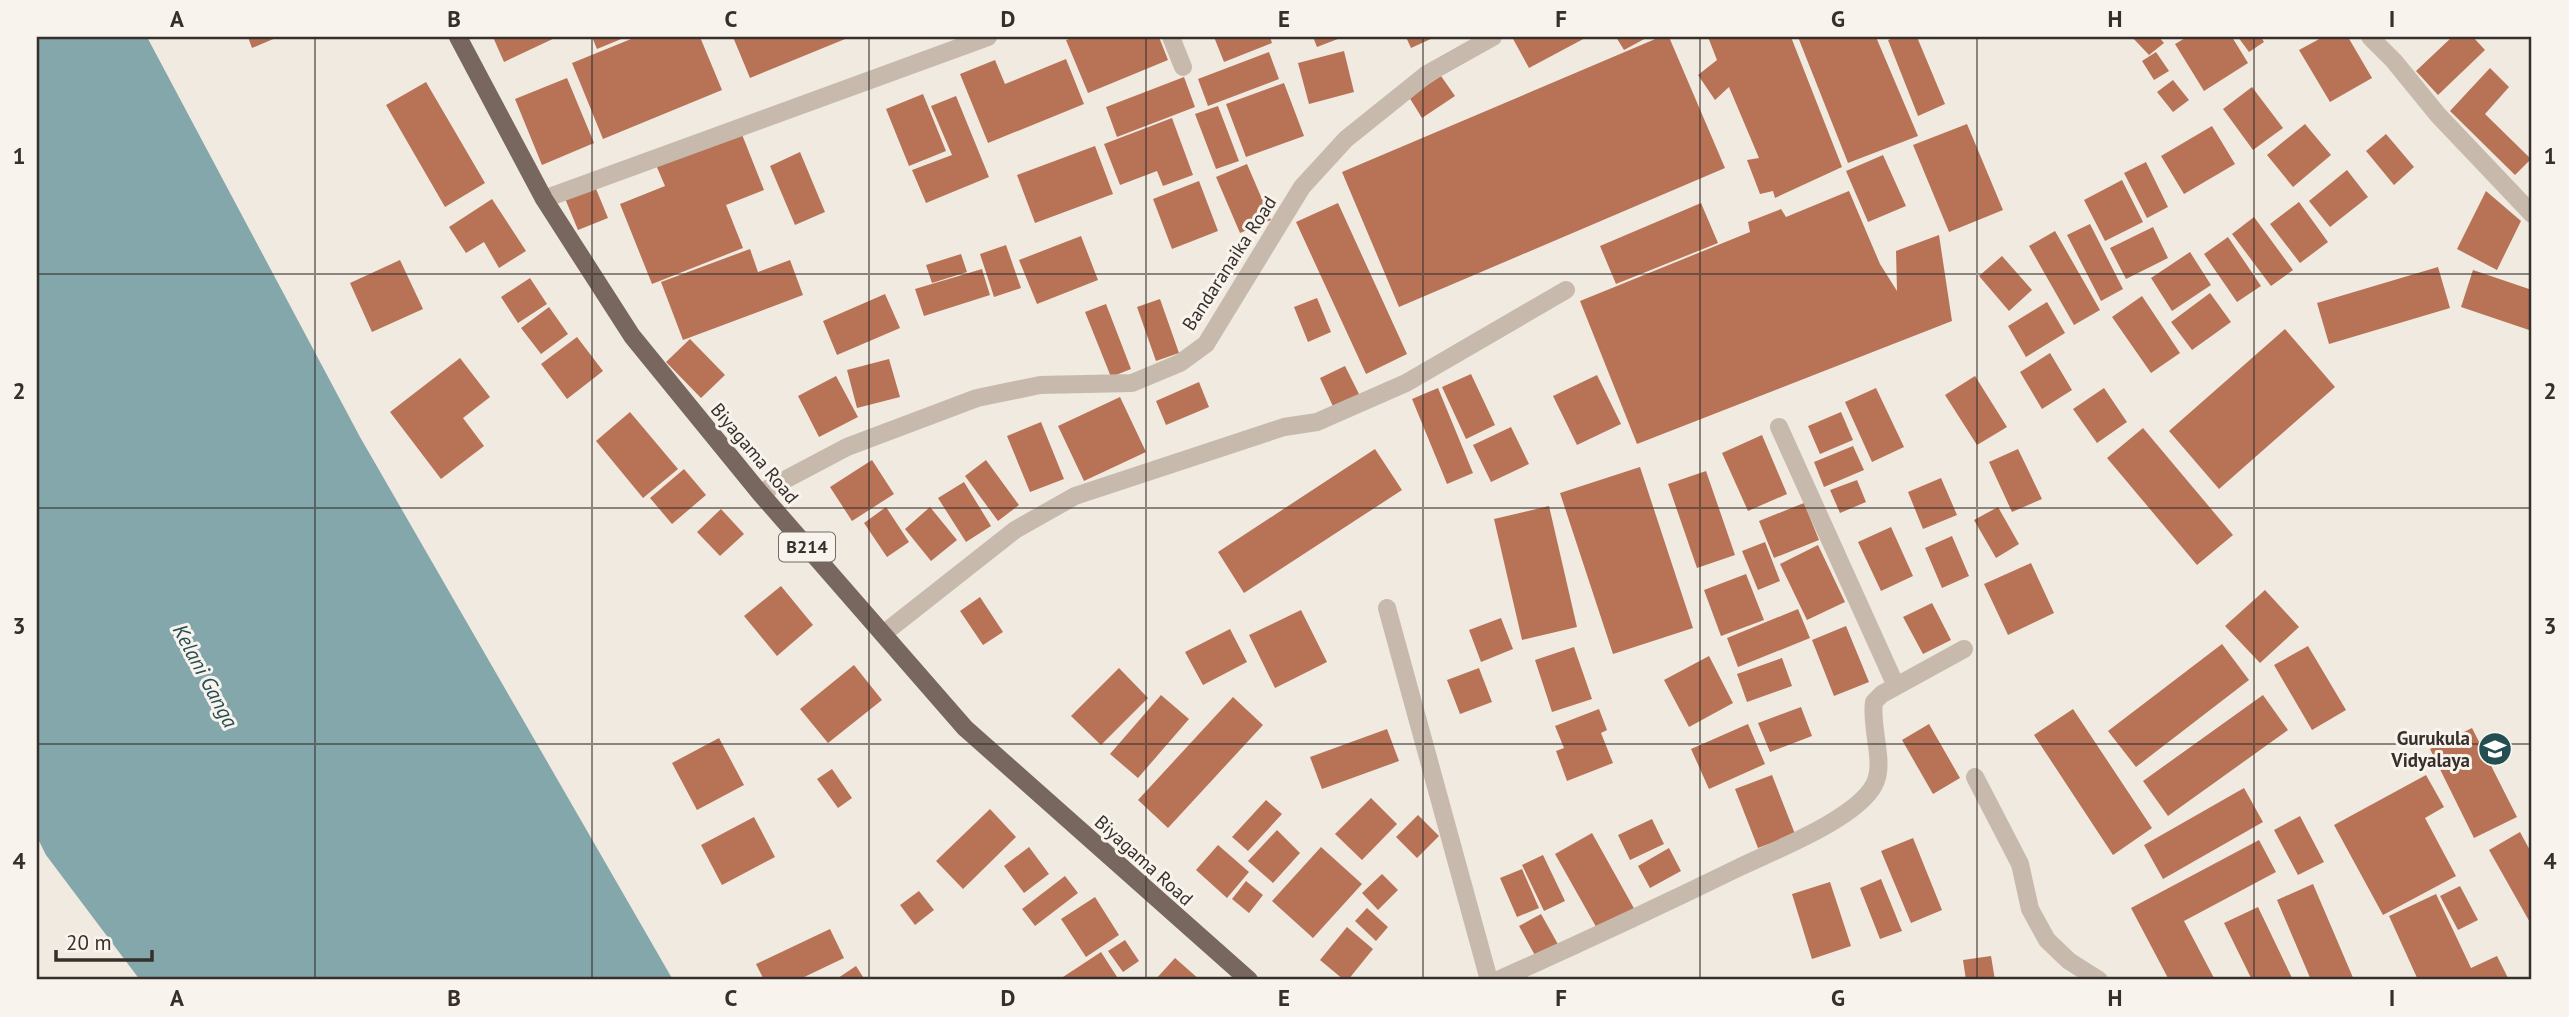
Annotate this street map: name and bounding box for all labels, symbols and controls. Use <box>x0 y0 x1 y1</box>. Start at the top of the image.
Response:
text: A <box>170 4 184 33</box>
text: B <box>447 4 461 33</box>
text: C <box>725 4 738 33</box>
text: D <box>1001 4 1015 33</box>
text: E <box>1278 4 1290 33</box>
text: F <box>1555 4 1567 33</box>
text: G <box>1831 4 1845 33</box>
text: H <box>2108 4 2122 33</box>
text: I <box>2389 4 2395 33</box>
text: 1 <box>12 141 26 170</box>
text: 1 <box>2543 141 2557 170</box>
street label: Bandaranaika Road <box>1177 191 1281 335</box>
text: 2 <box>12 376 26 405</box>
text: 2 <box>2543 376 2557 405</box>
street label: Biyagama Road <box>706 398 804 508</box>
road number: B214 <box>779 532 835 562</box>
text: 3 <box>12 611 26 640</box>
text: 3 <box>2543 611 2557 640</box>
water label: Kelani Ganga <box>167 619 244 733</box>
place label: Gurukula Vidyalaya <box>2390 726 2470 772</box>
school or university icon: Gurukula Vidyalaya <box>2476 730 2514 768</box>
street label: Biyagama Road <box>1090 810 1198 910</box>
text: 4 <box>12 846 26 875</box>
text: 4 <box>2543 846 2557 875</box>
scale bar <box>56 919 152 963</box>
text: 20 m <box>66 929 112 956</box>
text: A <box>170 983 184 1012</box>
text: B <box>447 983 461 1012</box>
text: C <box>725 983 738 1012</box>
text: D <box>1001 983 1015 1012</box>
text: E <box>1278 983 1290 1012</box>
text: F <box>1555 983 1567 1012</box>
text: G <box>1831 983 1845 1012</box>
text: H <box>2108 983 2122 1012</box>
text: I <box>2389 983 2395 1012</box>

